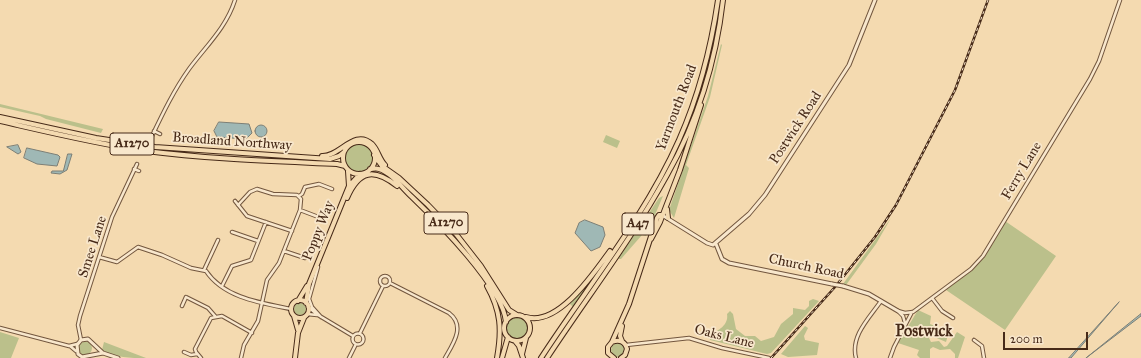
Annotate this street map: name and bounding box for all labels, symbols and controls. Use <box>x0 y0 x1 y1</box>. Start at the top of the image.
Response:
street label: Yarmouth Road <box>653 62 701 154</box>
street label: Postwick Road <box>766 89 826 167</box>
street label: Broadland Northway <box>172 129 292 155</box>
road number: A1270 <box>110 133 154 155</box>
street label: Ferry Lane <box>998 139 1046 203</box>
street label: Poppy Way <box>299 199 339 263</box>
road number: A1270 <box>424 212 468 234</box>
road number: A47 <box>622 213 654 235</box>
street label: Smee Lane <box>75 214 111 280</box>
street label: Church Road <box>767 251 845 283</box>
street label: Oaks Lane <box>692 321 756 353</box>
district label: Postwick <box>895 322 953 342</box>
scale bar <box>1005 324 1090 350</box>
text: 200 m <box>1010 332 1043 346</box>

